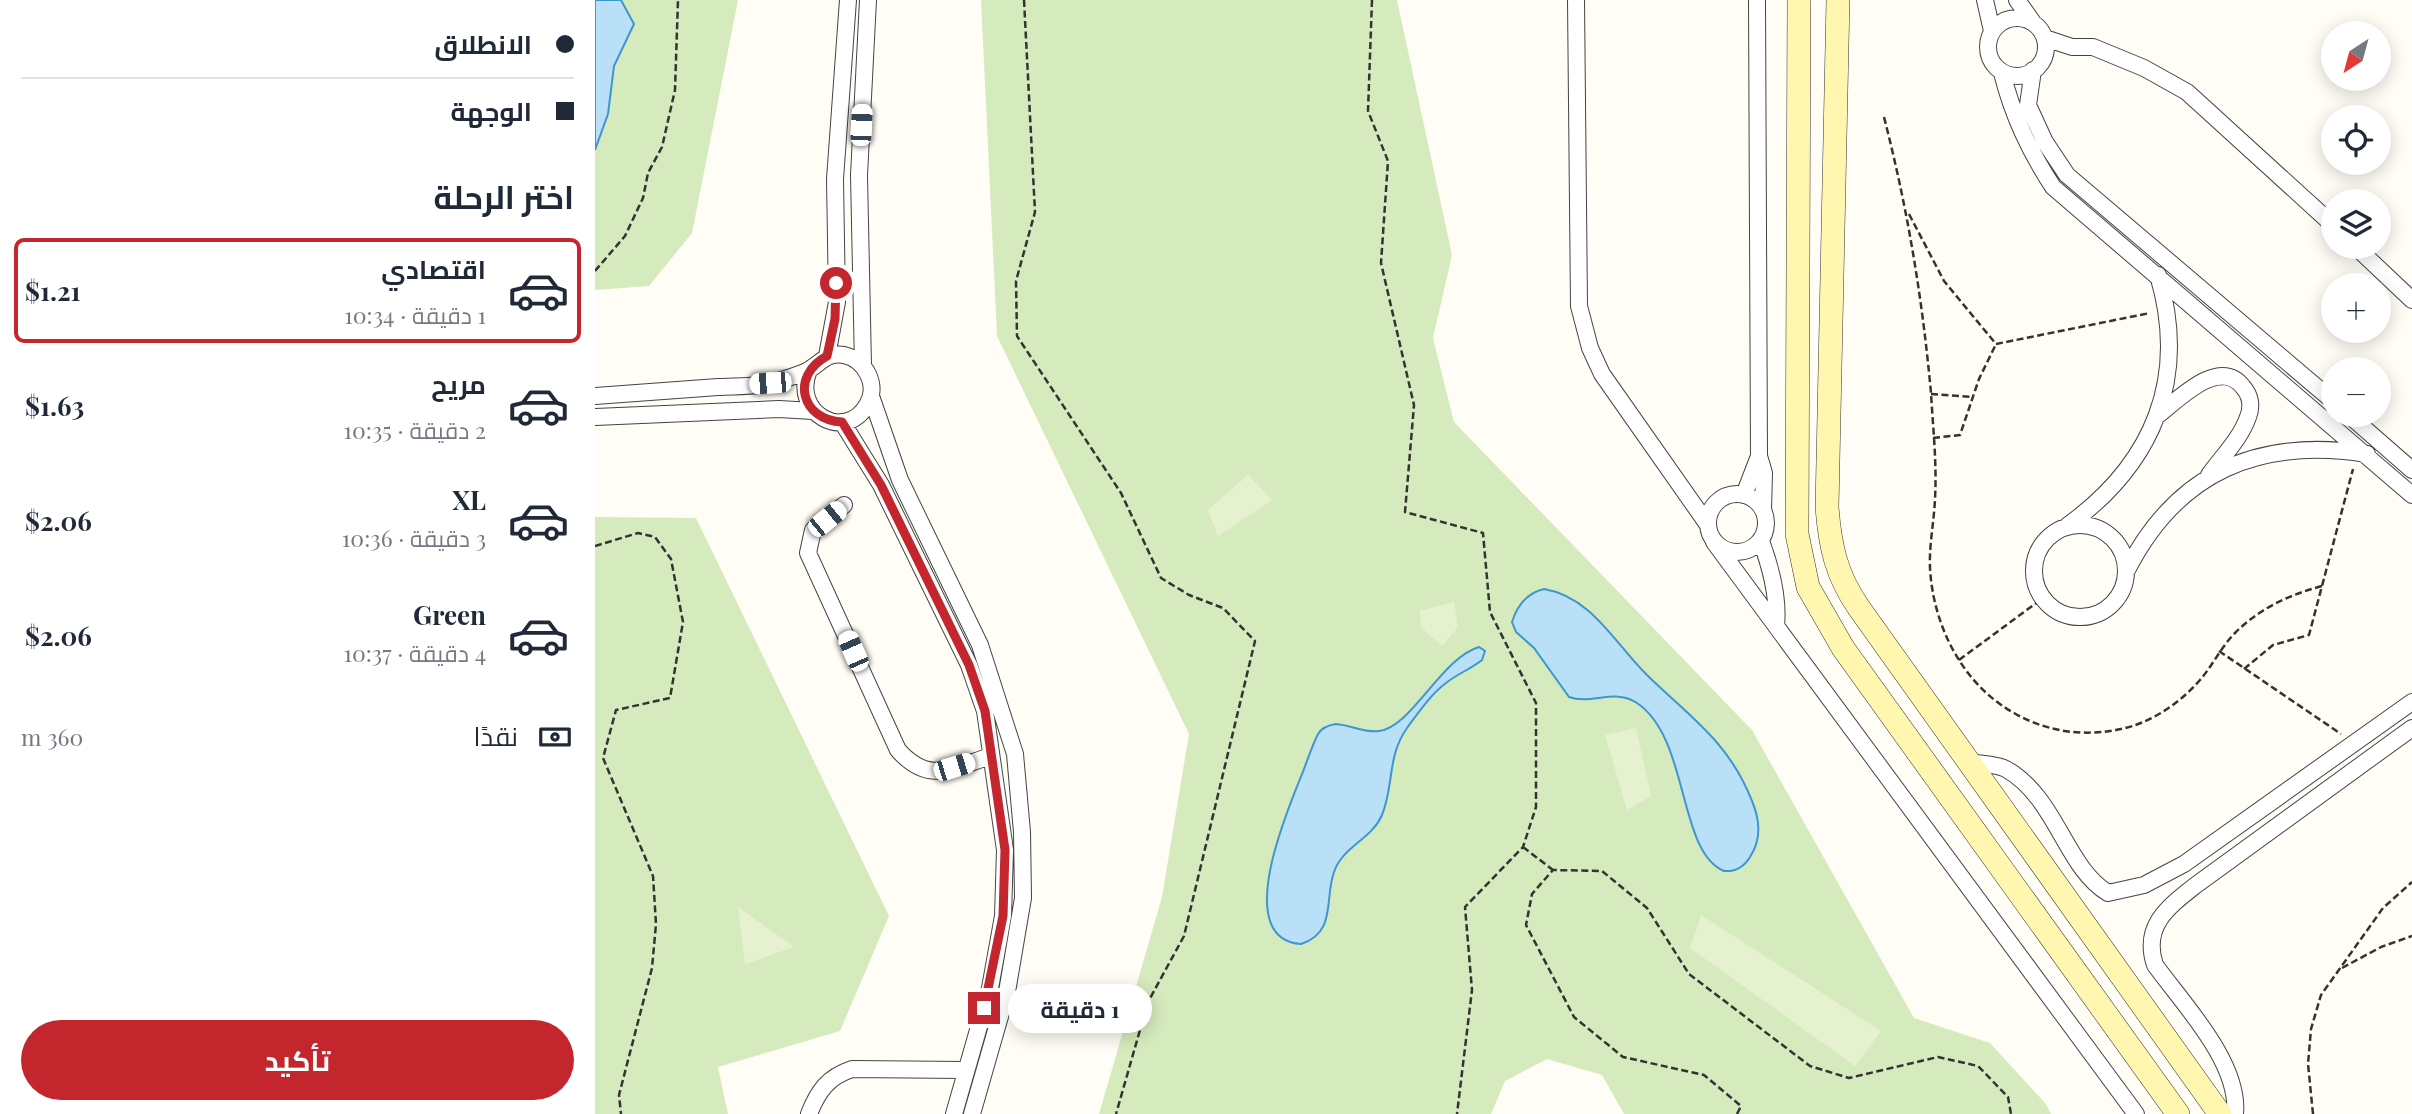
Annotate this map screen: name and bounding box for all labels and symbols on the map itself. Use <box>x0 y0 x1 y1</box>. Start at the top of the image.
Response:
north arrow <box>2321 21 2391 91</box>
car <box>850 103 873 147</box>
route start <box>820 267 852 299</box>
car <box>749 371 792 395</box>
car <box>805 498 850 540</box>
car <box>835 628 872 674</box>
car <box>931 751 978 783</box>
callout: 1 دقيقة <box>1009 984 1152 1032</box>
route end <box>968 992 1000 1024</box>

